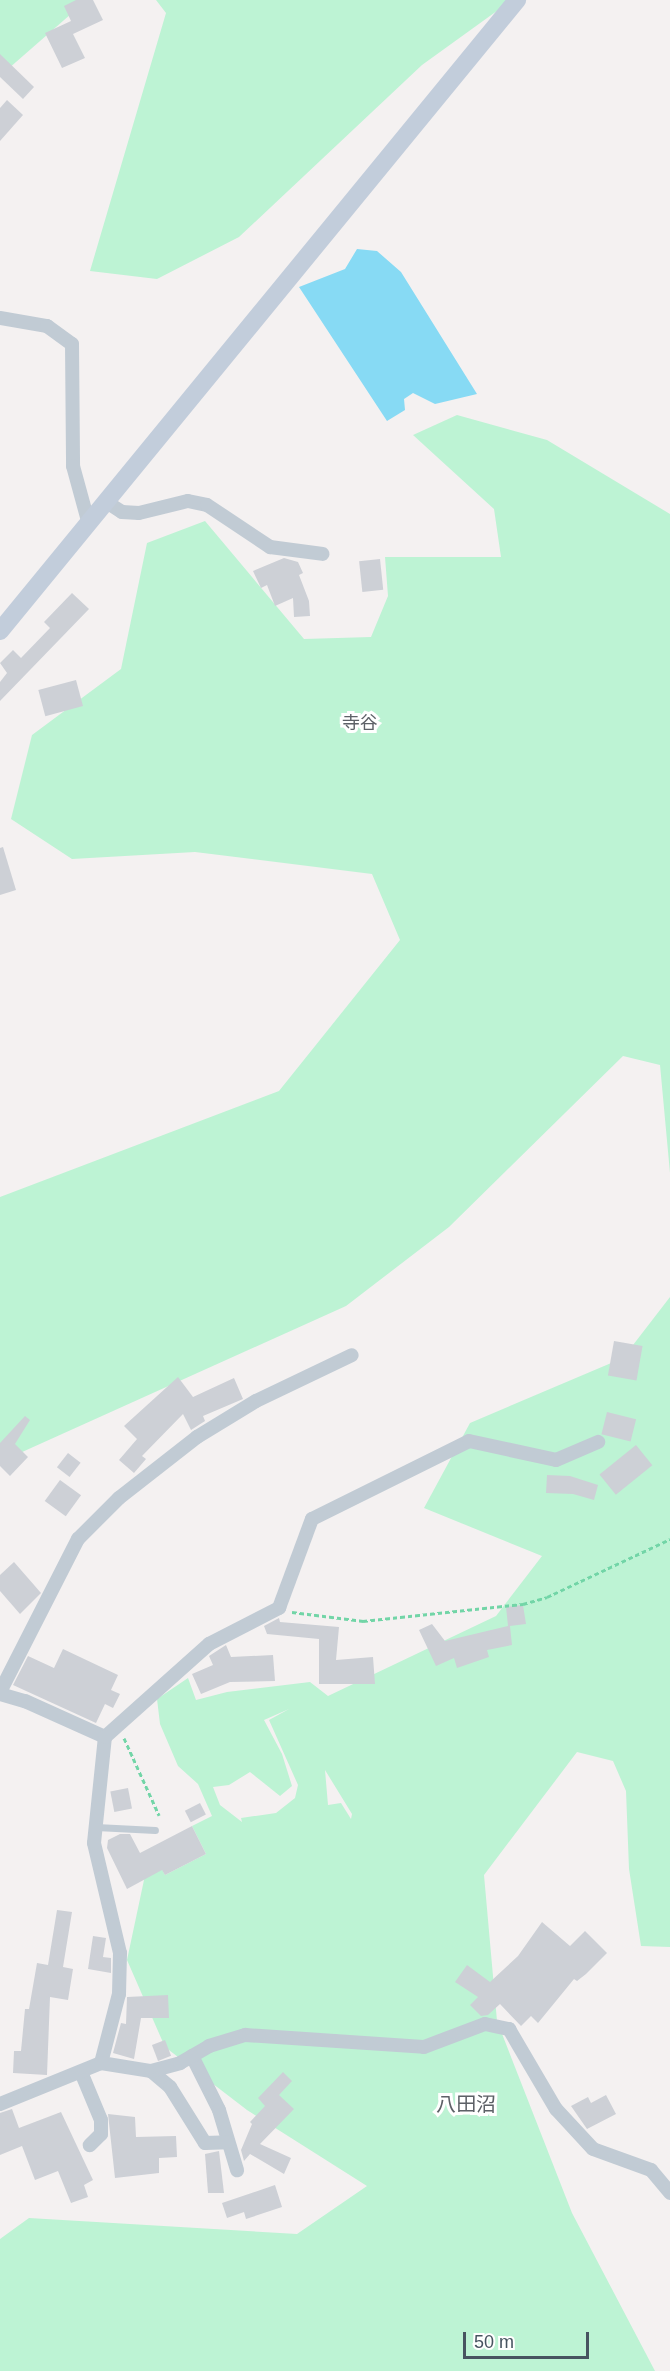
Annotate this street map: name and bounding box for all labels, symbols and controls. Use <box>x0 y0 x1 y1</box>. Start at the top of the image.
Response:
district label: 寺谷 <box>342 712 378 734</box>
district label: 八田沼 <box>436 2092 496 2116</box>
scale bar <box>466 2320 592 2358</box>
text: 50 m <box>474 2332 514 2352</box>

